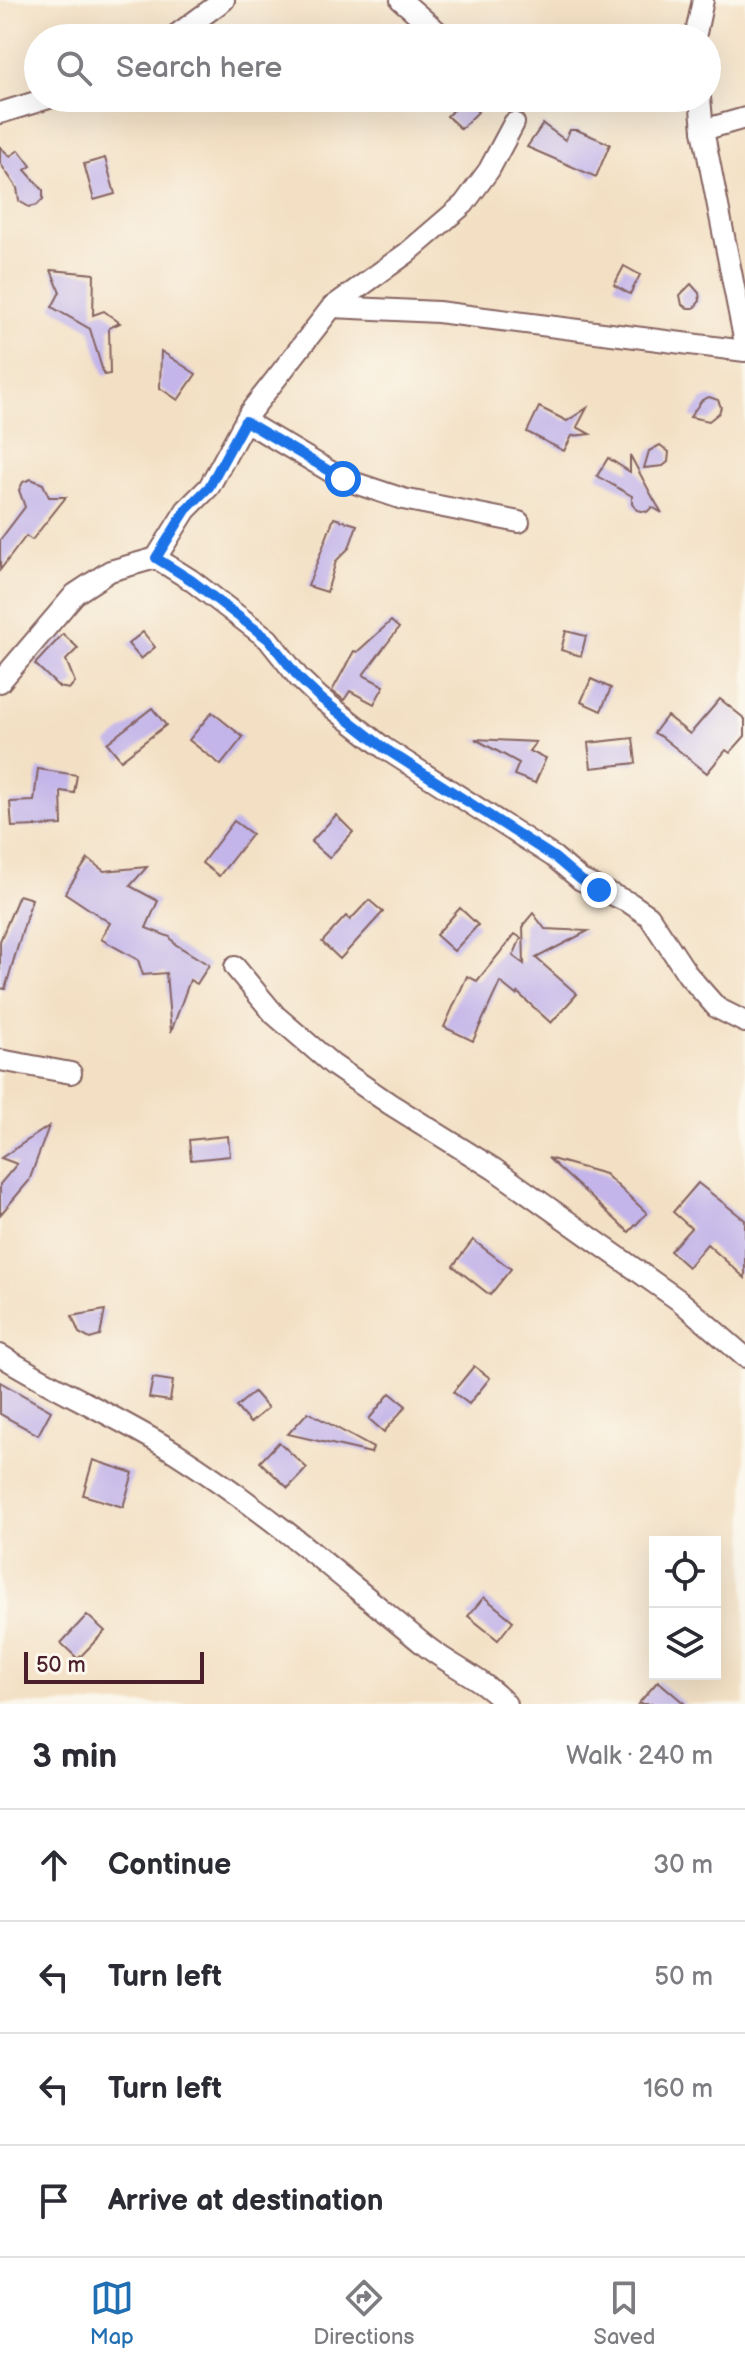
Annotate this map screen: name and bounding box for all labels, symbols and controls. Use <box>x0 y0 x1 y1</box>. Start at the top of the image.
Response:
search box <box>24 24 721 112</box>
icon: search <box>52 46 96 90</box>
text: Search here <box>116 50 282 86</box>
route start <box>325 461 361 497</box>
route end <box>581 872 617 908</box>
map controls <box>649 1536 721 1680</box>
button: locate <box>649 1536 721 1608</box>
button: layers <box>649 1608 721 1680</box>
scale bar <box>24 1648 204 1684</box>
text: 50 m <box>36 1652 86 1679</box>
text: 3 min <box>32 1736 117 1777</box>
text: Walk · 240 m <box>566 1741 713 1772</box>
icon: ahead <box>32 1843 76 1887</box>
text: Continue <box>108 1847 231 1883</box>
text: 30 m <box>653 1850 713 1881</box>
icon: left <box>32 1955 76 1999</box>
text: Turn left <box>108 1959 222 1995</box>
text: 50 m <box>654 1962 713 1993</box>
icon: left <box>32 2067 76 2111</box>
text: Turn left <box>108 2071 222 2107</box>
text: 160 m <box>643 2074 713 2105</box>
icon: arrive <box>32 2179 76 2223</box>
text: Arrive at destination <box>108 2183 384 2219</box>
tab: Map <box>90 2276 134 2351</box>
tab: Directions <box>313 2276 414 2351</box>
tab: Saved <box>594 2276 655 2351</box>

